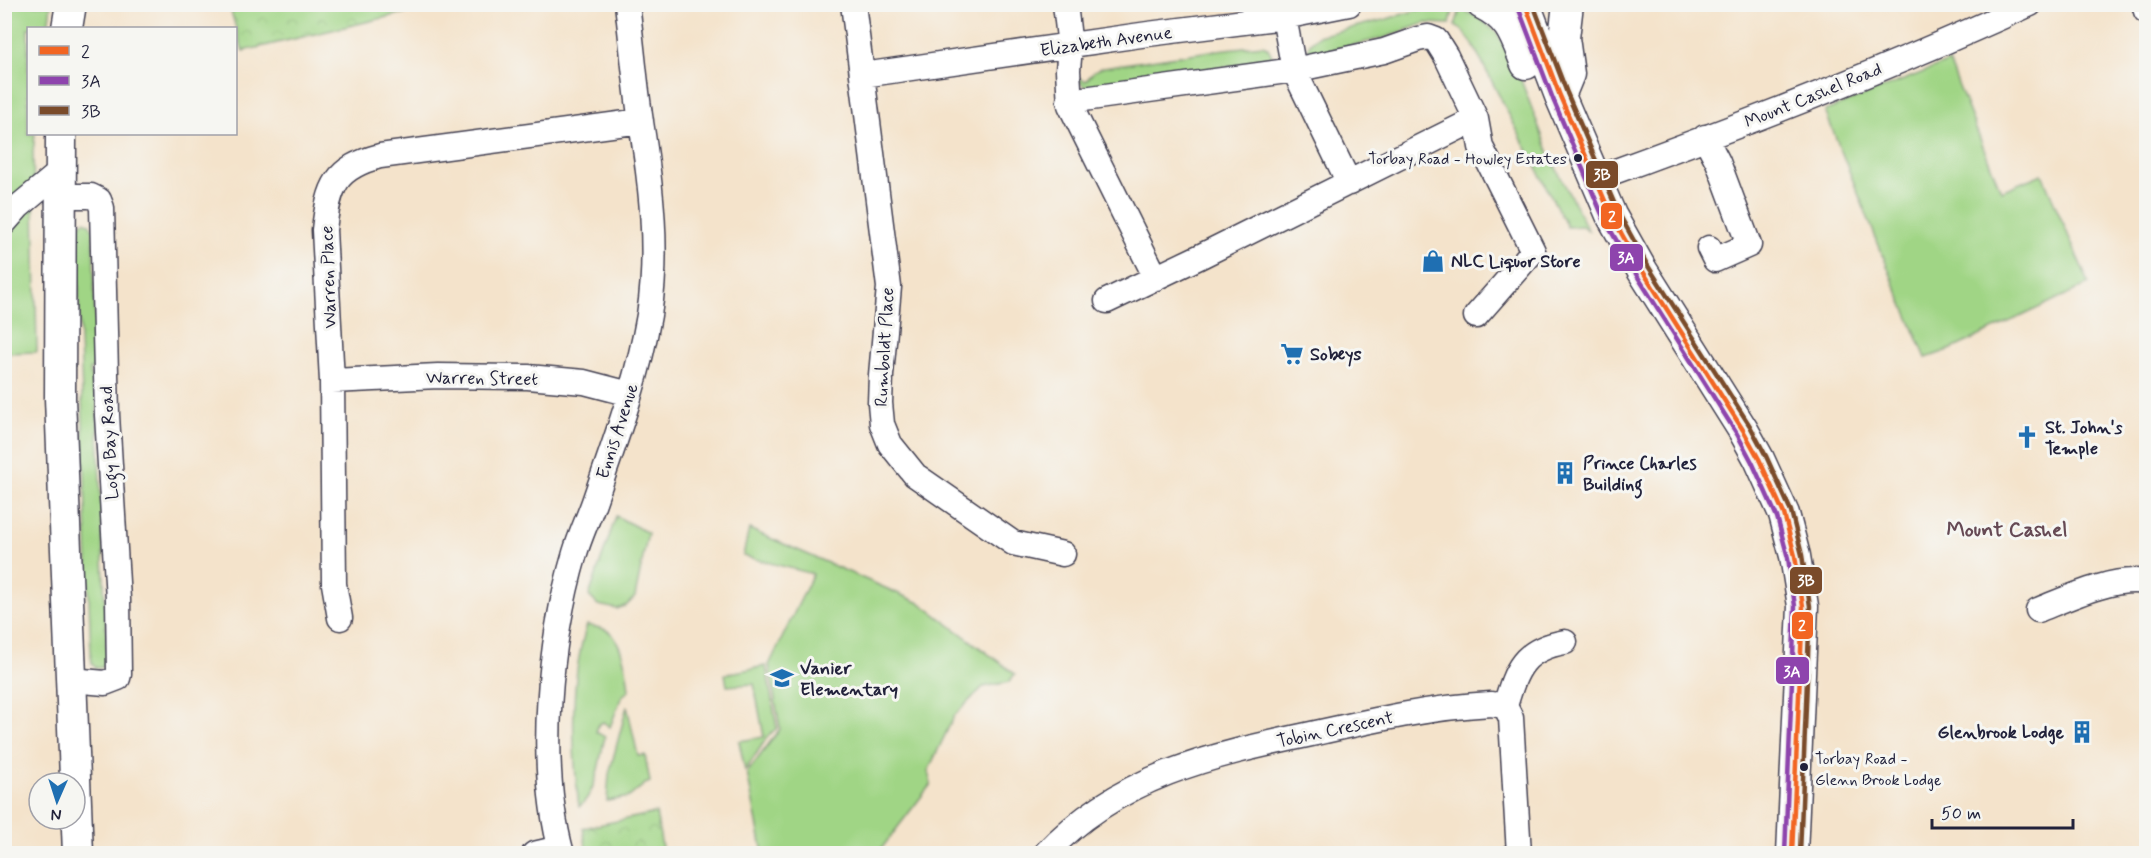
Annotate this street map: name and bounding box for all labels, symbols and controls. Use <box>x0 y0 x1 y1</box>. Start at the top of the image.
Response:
street label: Elizabeth Avenue <box>1039 21 1174 63</box>
legend <box>27 27 237 135</box>
text: 2 <box>81 40 90 64</box>
street label: Mount Cashel Road <box>1741 57 1886 134</box>
text: 3A <box>81 70 101 94</box>
text: 3B <box>81 100 101 124</box>
place label: Torbay Road - Howley Estates <box>1368 149 1567 170</box>
marker: Torbay Road - Howley Estates <box>1572 152 1584 164</box>
line badge: 3B <box>1585 160 1619 189</box>
text: 3B <box>1593 165 1611 186</box>
line badge: 2 <box>1600 202 1623 230</box>
text: 2 <box>1608 207 1616 228</box>
street label: Warren Place <box>315 225 343 329</box>
line badge: 3A <box>1609 243 1644 272</box>
shop icon: NLC Liquor Store <box>1420 248 1446 274</box>
text: 3A <box>1617 248 1635 269</box>
place label: NLC Liquor Store <box>1451 250 1581 274</box>
street label: Rumboldt Place <box>870 287 900 407</box>
supermarket icon: Sobeys <box>1279 341 1305 367</box>
place label: Sobeys <box>1310 343 1362 367</box>
street label: Warren Street <box>426 366 539 392</box>
street label: Ennis Avenue <box>591 380 645 482</box>
street label: Logy Bay Road <box>95 385 127 500</box>
place label: St. John's Temple <box>2045 416 2123 461</box>
church icon: St. John's Temple <box>2014 424 2040 450</box>
place label: Prince Charles Building <box>1583 452 1697 499</box>
building icon: Prince Charles Building <box>1552 460 1578 486</box>
district label: Mount Cashel <box>1946 516 2068 544</box>
line badge: 3B <box>1789 566 1823 595</box>
text: 3B <box>1797 571 1815 592</box>
line badge: 2 <box>1791 611 1814 640</box>
text: 2 <box>1798 616 1806 637</box>
line badge: 3A <box>1775 656 1810 685</box>
place label: Vanier Elementary <box>800 657 898 702</box>
text: 3A <box>1783 662 1801 683</box>
school or university icon: Vanier Elementary <box>769 665 795 691</box>
street label: Tobin Crescent <box>1275 706 1396 754</box>
building icon: Glenbrook Lodge <box>2069 719 2095 745</box>
place label: Glenbrook Lodge <box>1938 721 2065 745</box>
place label: Torbay Road - Glenn Brook Lodge <box>1815 749 1942 791</box>
marker: Torbay Road - Glenn Brook Lodge <box>1798 761 1810 773</box>
north arrow <box>27 771 87 831</box>
scale bar <box>1932 792 2073 830</box>
text: 50 m <box>1941 802 1981 826</box>
text: N <box>50 804 62 825</box>

